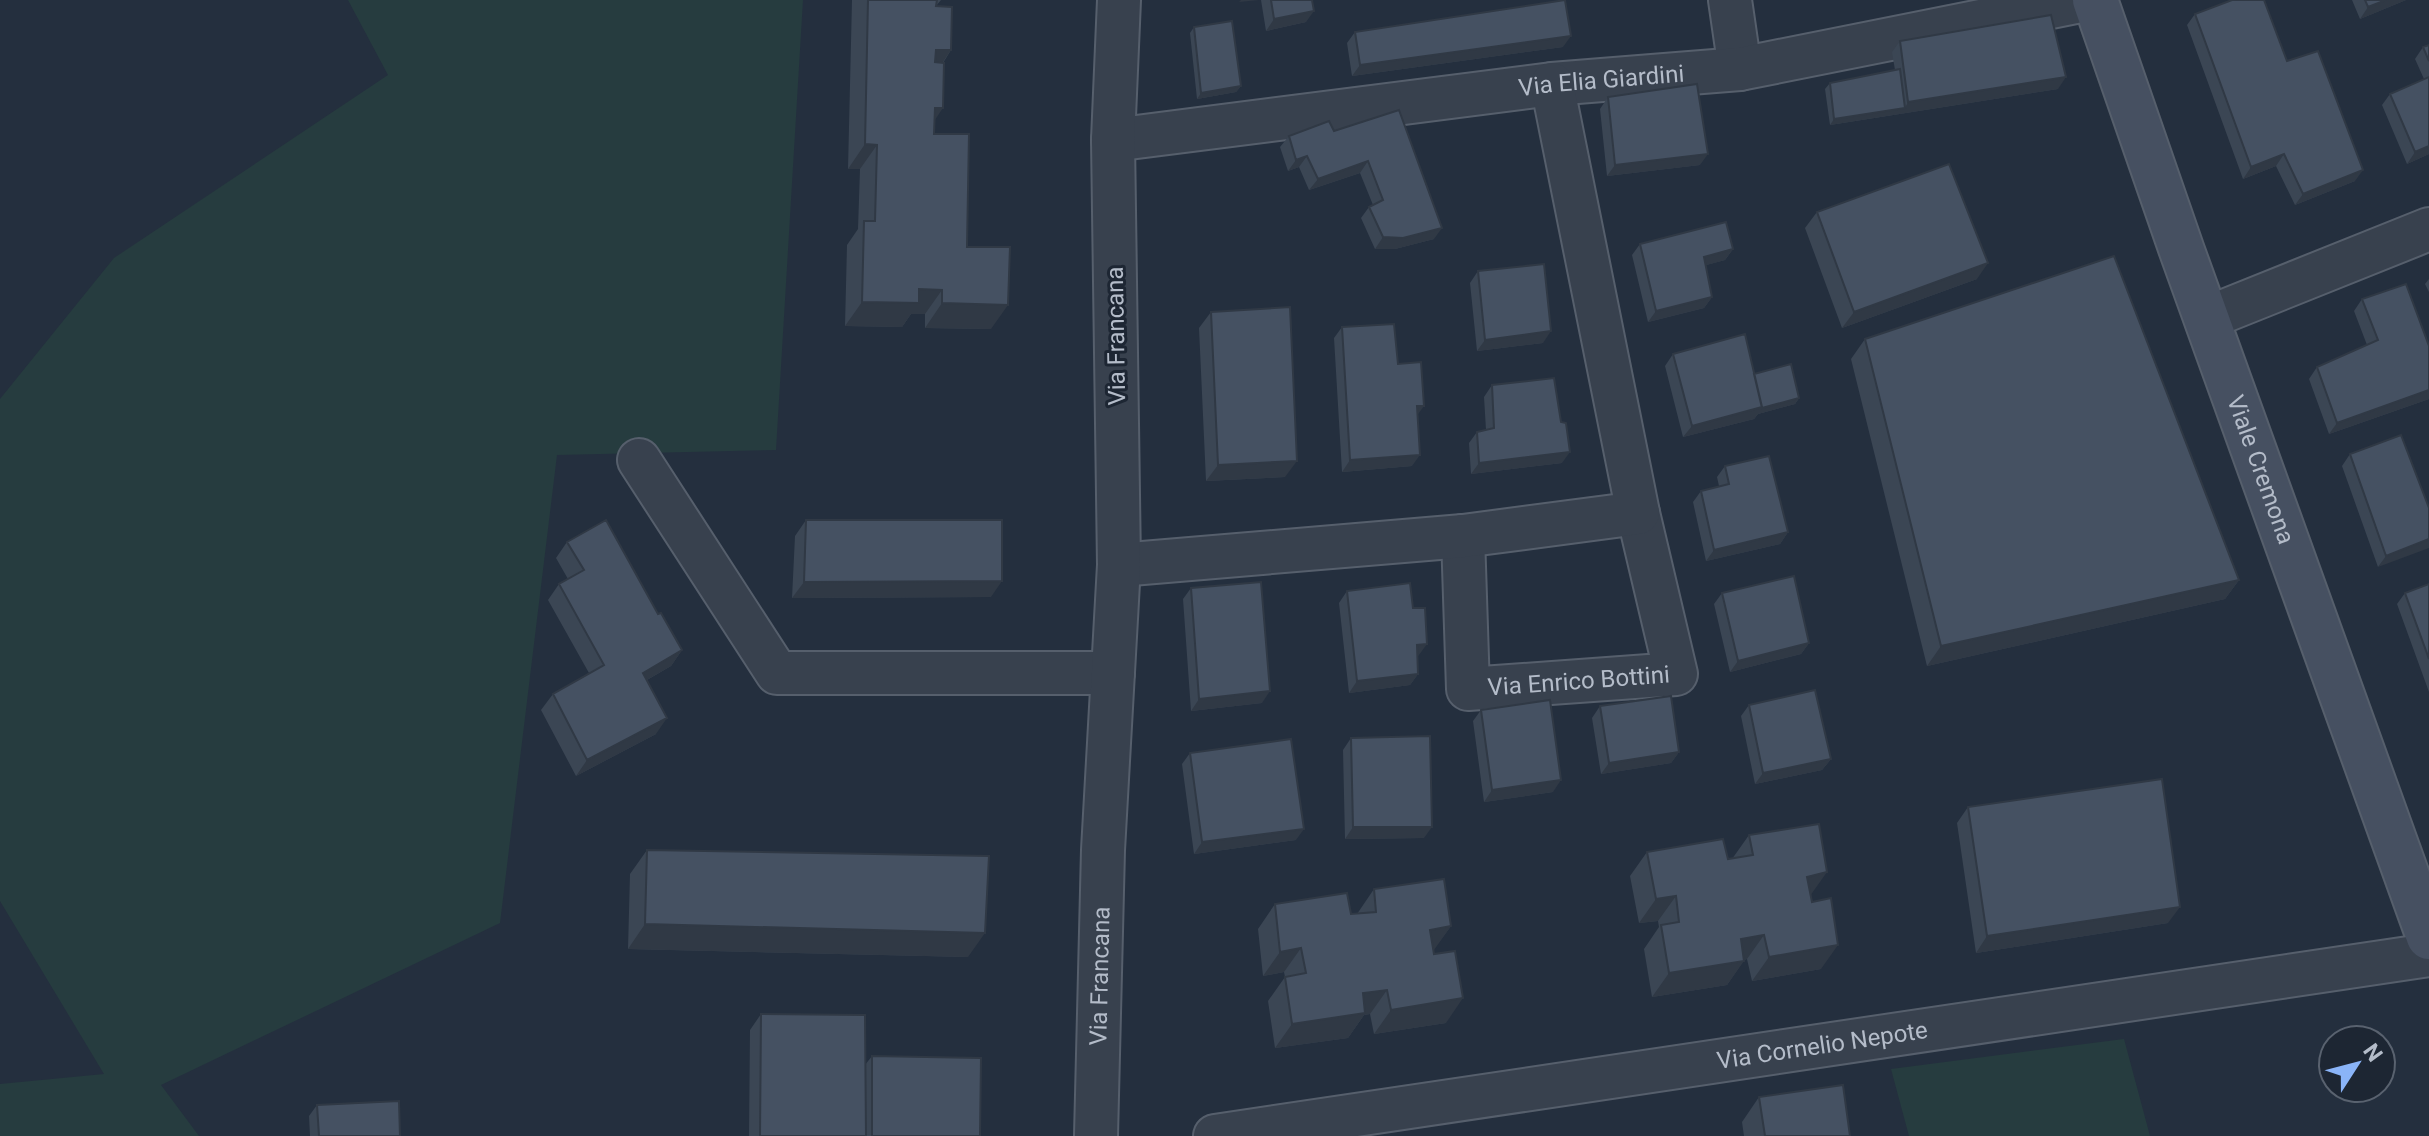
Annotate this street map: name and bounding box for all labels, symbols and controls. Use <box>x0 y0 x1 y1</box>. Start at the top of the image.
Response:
street label: Via Elia Giardini <box>1517 60 1685 102</box>
street label: Via Francana <box>1101 266 1131 406</box>
street label: Viale Cremona <box>2221 391 2300 548</box>
street label: Via Enrico Bottini <box>1487 660 1671 702</box>
street label: Via Francana <box>1084 906 1116 1046</box>
street label: Via Cornelio Nepote <box>1715 1016 1929 1075</box>
north arrow <box>2317 1024 2397 1104</box>
text: N <box>2358 1039 2387 1066</box>

